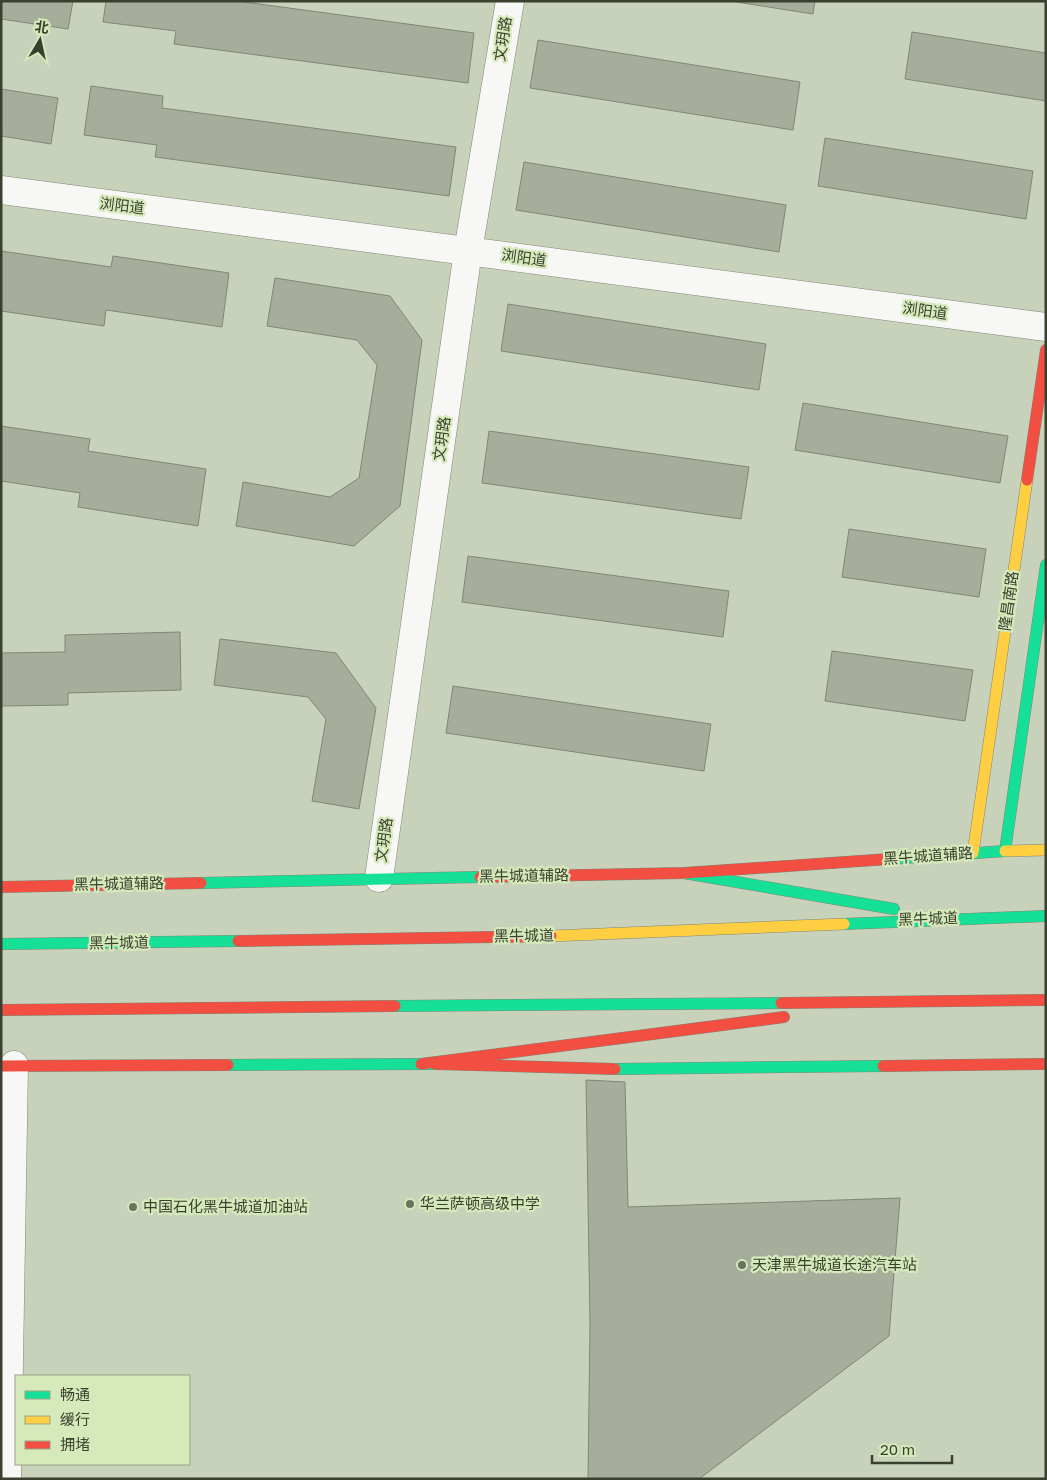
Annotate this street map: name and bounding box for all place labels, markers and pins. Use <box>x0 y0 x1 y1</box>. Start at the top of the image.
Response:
place label: 华兰萨顿高级中学 <box>420 1194 540 1212</box>
place label: 中国石化黑牛城道加油站 <box>143 1197 308 1215</box>
marker: 华兰萨顿高级中学 <box>404 1198 416 1210</box>
marker: 中国石化黑牛城道加油站 <box>127 1201 139 1213</box>
place label: 天津黑牛城道长途汽车站 <box>752 1255 917 1273</box>
marker: 天津黑牛城道长途汽车站 <box>736 1259 748 1271</box>

